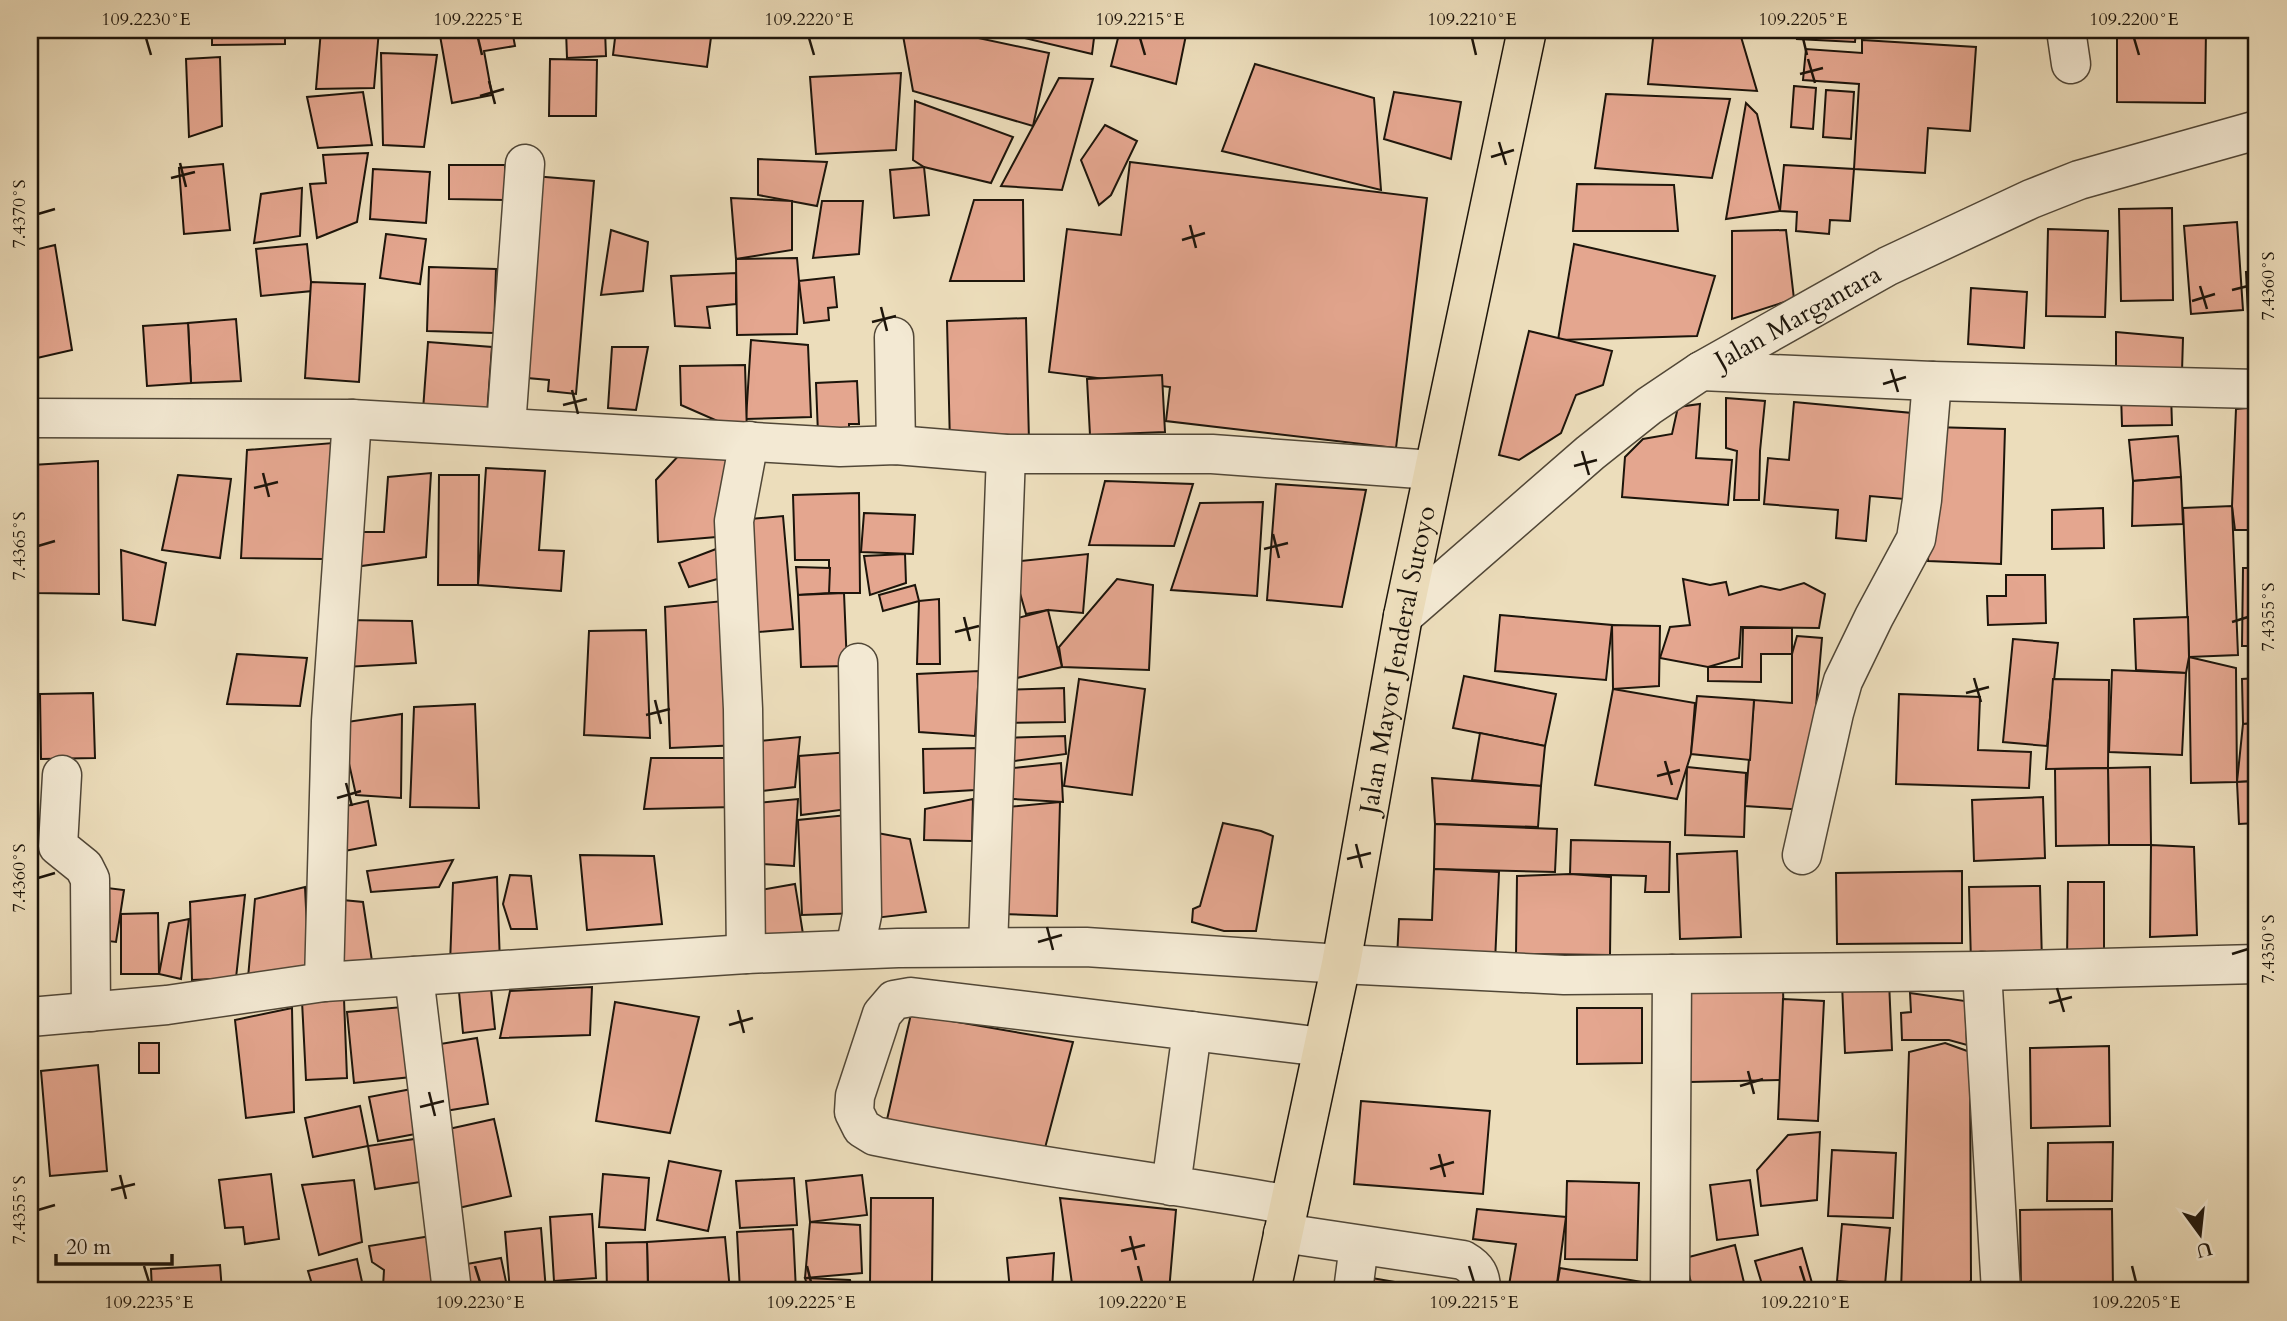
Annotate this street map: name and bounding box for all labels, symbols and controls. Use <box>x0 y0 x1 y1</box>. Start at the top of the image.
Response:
text: 109.2230°E <box>101 7 191 32</box>
text: 109.2225°E <box>433 7 523 32</box>
text: 109.2220°E <box>764 7 854 32</box>
text: 109.2215°E <box>1095 7 1185 32</box>
text: 109.2210°E <box>1427 7 1517 32</box>
text: 109.2205°E <box>1758 7 1848 32</box>
text: 109.2200°E <box>2089 7 2179 32</box>
text: 7.4370°S <box>7 180 32 248</box>
text: 7.4360°S <box>2256 252 2281 320</box>
street label: Jalan Margantara <box>1705 256 1887 380</box>
street label: Jalan Mayor Jenderal Sutoyo <box>1350 503 1444 820</box>
text: 7.4365°S <box>7 512 32 580</box>
text: 7.4355°S <box>2256 583 2281 651</box>
text: 7.4360°S <box>7 844 32 912</box>
text: 7.4350°S <box>2256 915 2281 983</box>
text: 7.4355°S <box>7 1176 32 1244</box>
north arrow <box>2164 1198 2234 1268</box>
scale bar <box>56 1223 172 1267</box>
text: 20 m <box>66 1233 111 1262</box>
text: U <box>2193 1235 2215 1264</box>
text: 109.2235°E <box>104 1290 194 1315</box>
text: 109.2230°E <box>435 1290 525 1315</box>
text: 109.2225°E <box>766 1290 856 1315</box>
text: 109.2220°E <box>1097 1290 1187 1315</box>
text: 109.2215°E <box>1429 1290 1519 1315</box>
text: 109.2210°E <box>1760 1290 1850 1315</box>
text: 109.2205°E <box>2091 1290 2181 1315</box>

